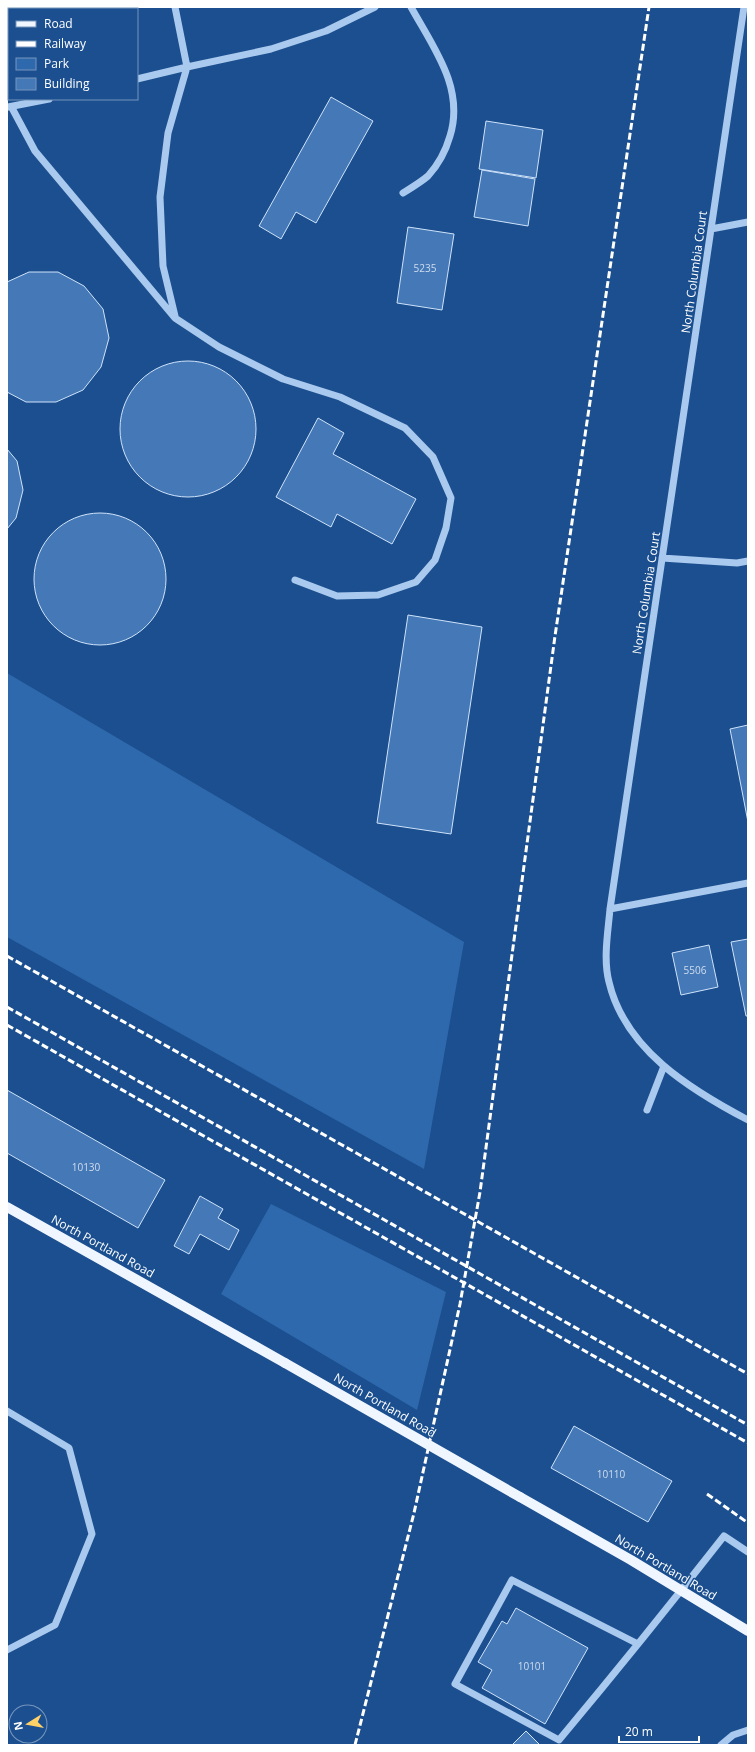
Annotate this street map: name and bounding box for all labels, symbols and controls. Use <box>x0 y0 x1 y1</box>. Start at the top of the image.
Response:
legend <box>8 8 138 100</box>
text: Road <box>44 15 73 32</box>
text: Railway <box>44 35 87 52</box>
text: Park <box>44 55 70 72</box>
text: Building <box>44 75 90 92</box>
street label: North Columbia Court <box>677 210 711 334</box>
house number: 5235 <box>414 261 437 275</box>
street label: North Columbia Court <box>628 531 664 655</box>
house number: 5506 <box>684 963 707 977</box>
house number: 10130 <box>72 1160 101 1174</box>
street label: North Portland Road <box>48 1211 158 1281</box>
street label: North Portland Road <box>331 1369 439 1441</box>
house number: 10110 <box>597 1467 626 1481</box>
street label: North Portland Road <box>612 1530 720 1604</box>
house number: 10101 <box>518 1659 546 1673</box>
north arrow <box>8 1704 48 1744</box>
scale bar <box>619 1718 699 1744</box>
text: N <box>9 1720 26 1732</box>
text: 20 m <box>625 1723 653 1740</box>

